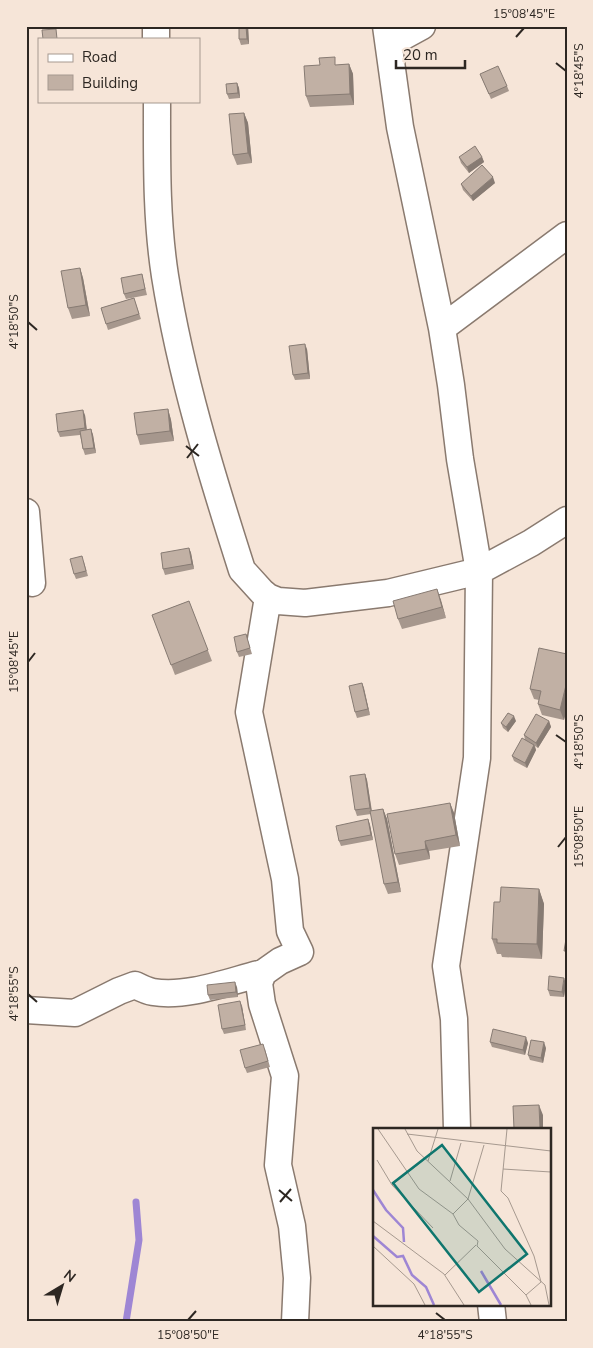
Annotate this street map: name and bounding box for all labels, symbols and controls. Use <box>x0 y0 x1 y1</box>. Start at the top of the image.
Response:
text: 15°08'45"E <box>493 6 555 22</box>
legend <box>38 38 200 102</box>
scale bar <box>396 38 464 70</box>
text: 4°18'45"S <box>571 43 587 99</box>
text: 20 m <box>403 45 438 65</box>
text: Road <box>82 47 117 67</box>
text: Building <box>82 73 138 93</box>
text: 4°18'50"S <box>6 294 22 350</box>
text: 15°08'45"E <box>6 631 22 693</box>
text: 4°18'50"S <box>571 714 587 770</box>
text: 15°08'50"E <box>571 806 587 868</box>
text: 4°18'55"S <box>6 966 22 1022</box>
inset map <box>373 1128 550 1306</box>
north arrow <box>38 1260 88 1310</box>
text: N <box>60 1265 80 1287</box>
text: 15°08'50"E <box>157 1327 219 1343</box>
text: 4°18'55"S <box>417 1327 473 1343</box>

